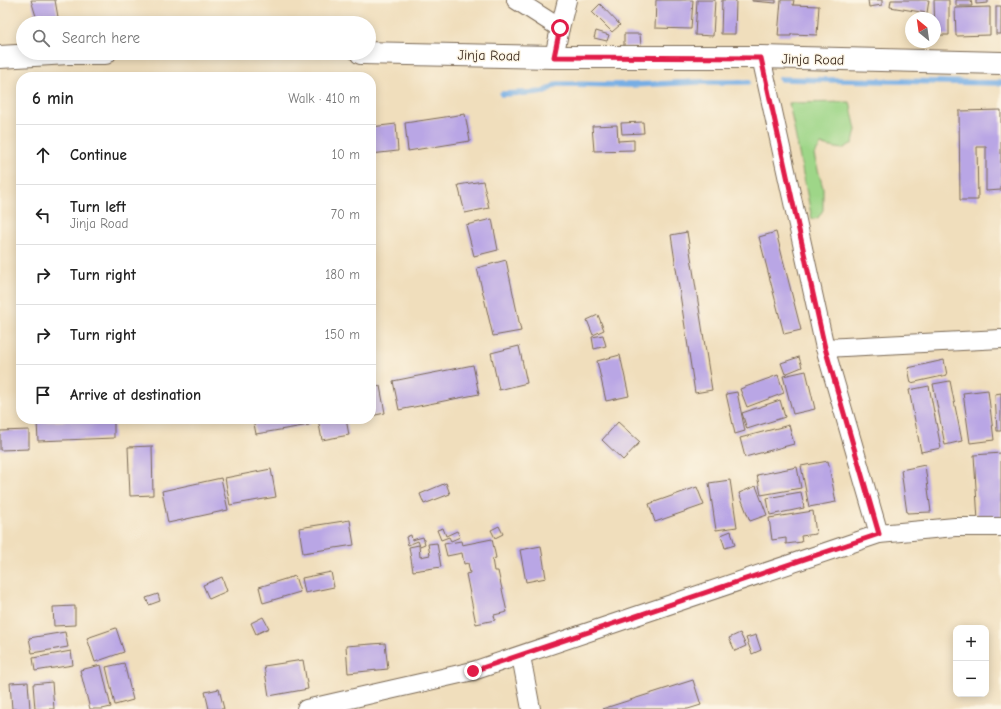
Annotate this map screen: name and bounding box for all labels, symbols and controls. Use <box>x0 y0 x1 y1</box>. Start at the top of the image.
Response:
north arrow <box>905 12 941 48</box>
search box <box>16 16 376 60</box>
route start <box>551 19 569 37</box>
icon: search <box>30 27 52 49</box>
text: Search here <box>62 29 140 47</box>
street label: Jinja Road <box>457 46 521 65</box>
street label: Jinja Road <box>781 50 845 69</box>
text: 6 min <box>32 89 74 108</box>
text: Walk · 410 m <box>288 91 360 106</box>
icon: ahead <box>32 144 54 166</box>
text: Continue <box>70 146 127 164</box>
text: 10 m <box>332 147 360 162</box>
text: Turn left <box>70 198 126 216</box>
icon: left <box>32 204 54 226</box>
text: 70 m <box>331 207 360 222</box>
text: Jinja Road <box>70 216 128 231</box>
icon: right <box>32 264 54 286</box>
text: Turn right <box>70 266 136 284</box>
text: 180 m <box>325 267 360 282</box>
icon: right <box>32 324 54 346</box>
text: Turn right <box>70 326 136 344</box>
text: 150 m <box>325 327 360 342</box>
icon: arrive <box>32 384 54 406</box>
text: Arrive at destination <box>70 386 201 404</box>
map controls <box>953 625 989 697</box>
button: + <box>953 625 989 661</box>
button: − <box>953 661 989 697</box>
route end <box>464 662 482 680</box>

